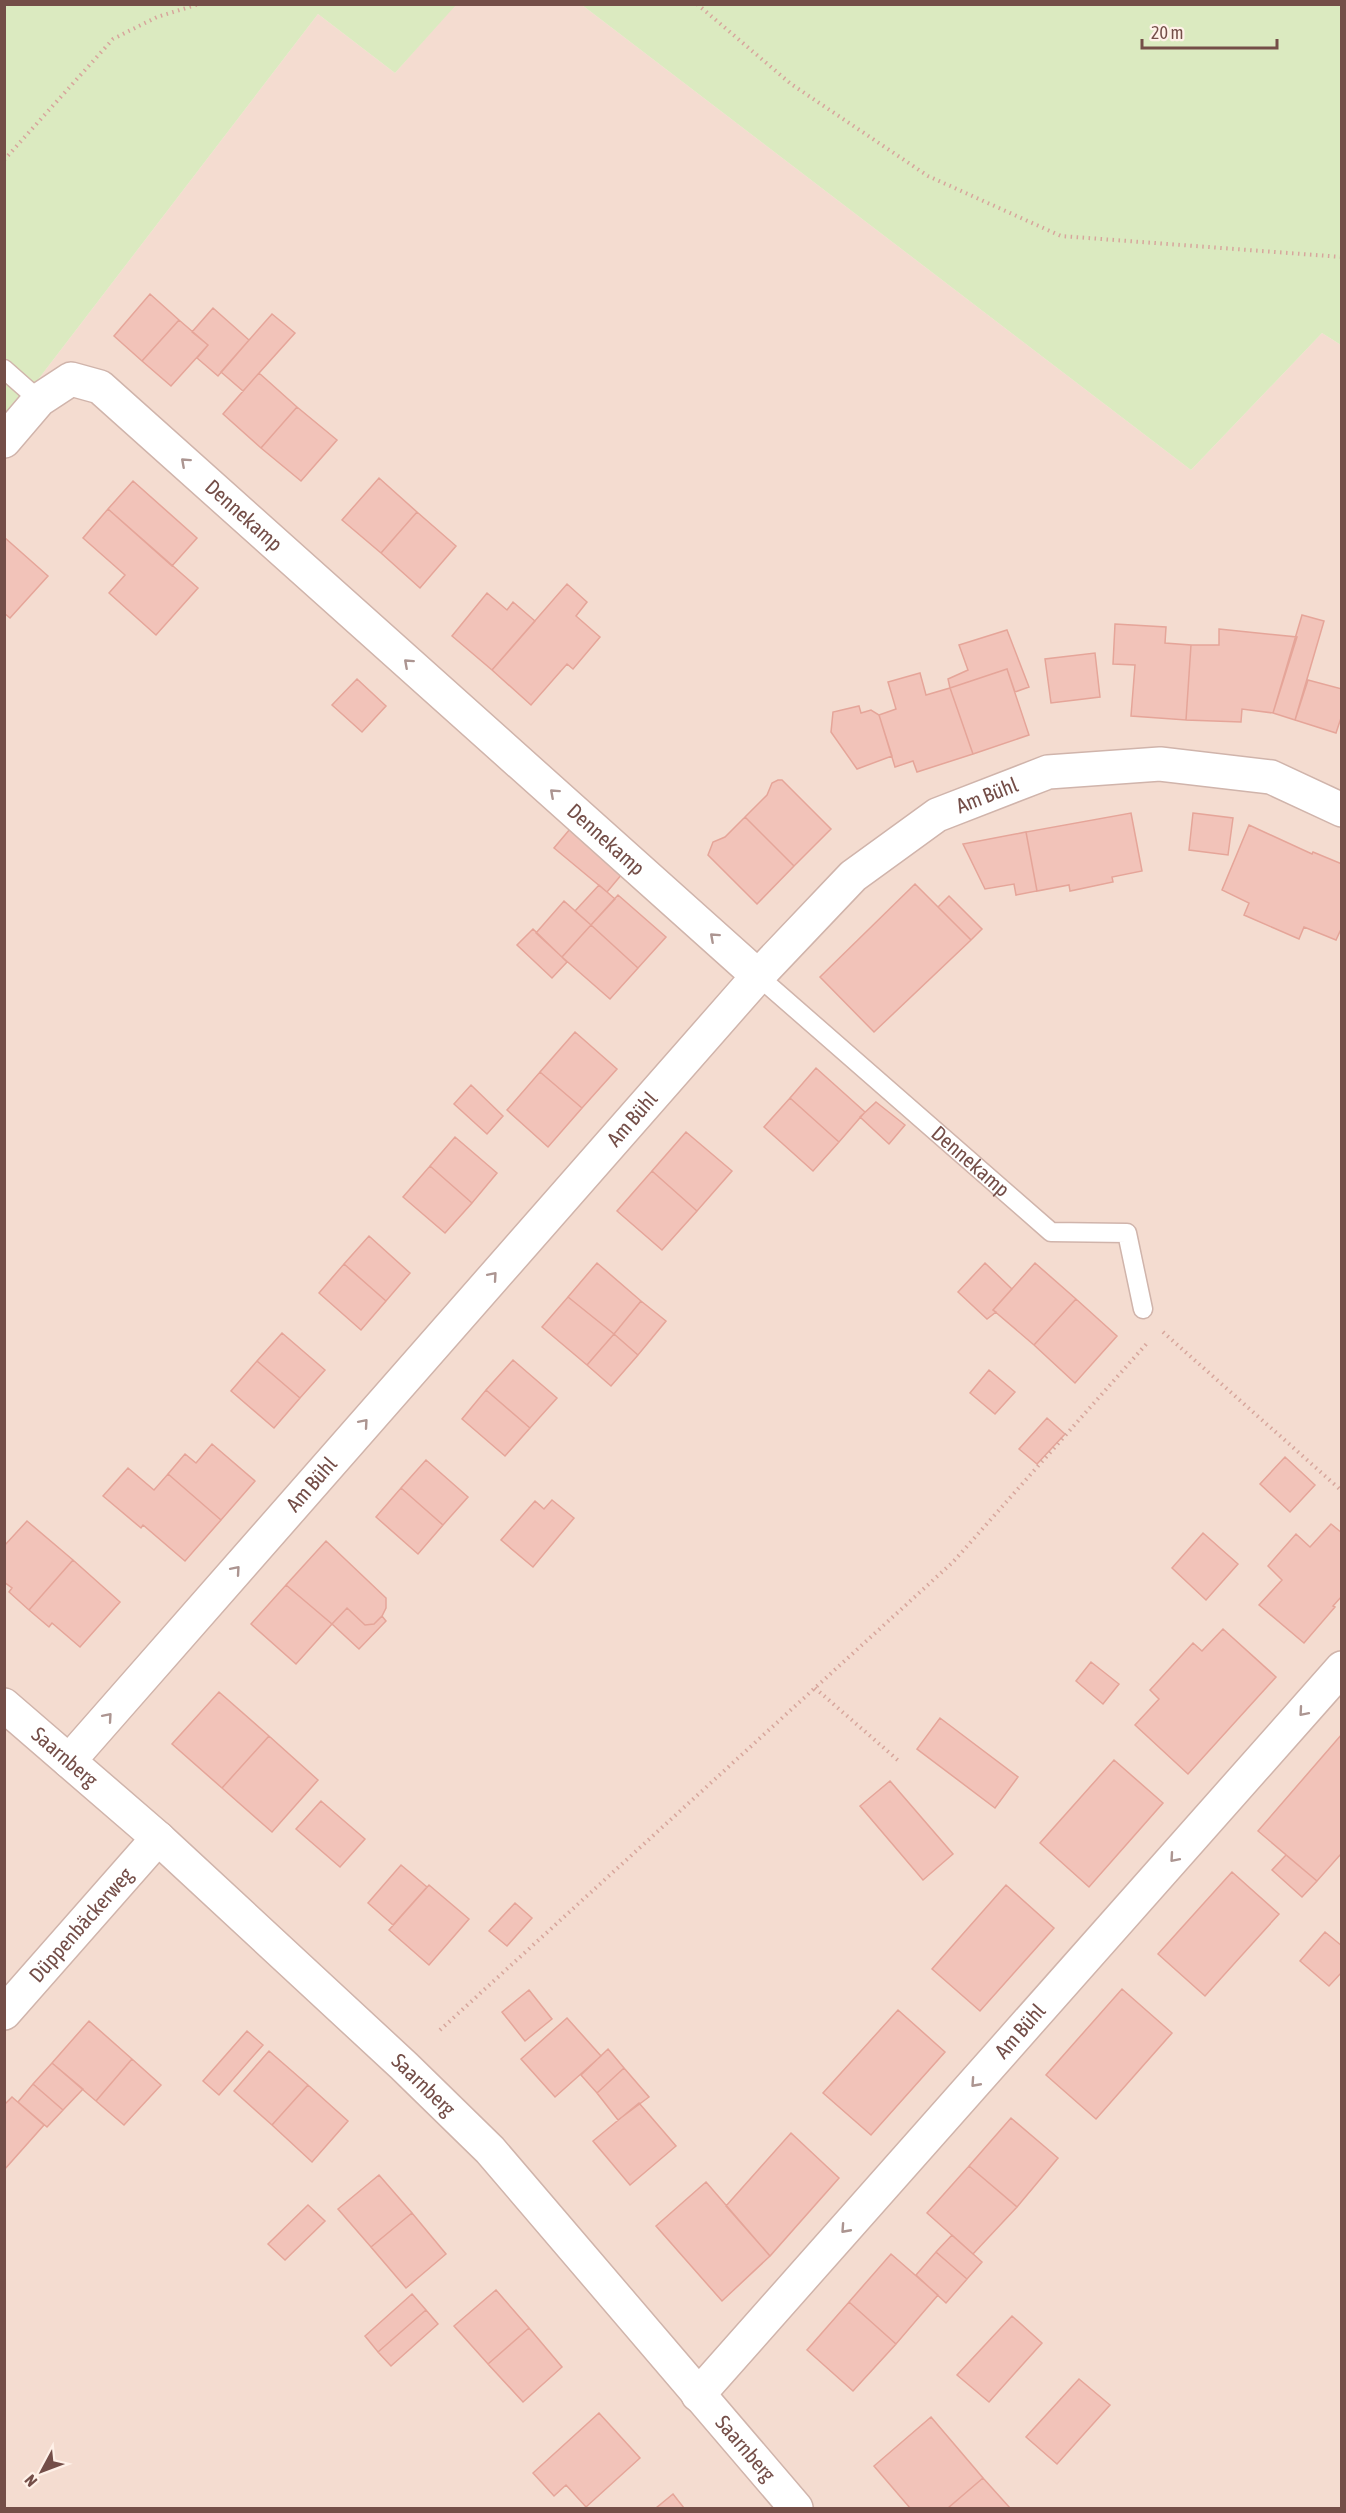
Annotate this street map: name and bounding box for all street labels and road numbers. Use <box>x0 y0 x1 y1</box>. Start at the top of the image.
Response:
street label: Dennekamp <box>201 474 288 556</box>
street label: Am Bühl <box>953 772 1021 817</box>
street label: Dennekamp <box>563 798 650 880</box>
street label: Am Bühl <box>601 1086 662 1151</box>
street label: Dennekamp <box>927 1120 1015 1201</box>
street label: Am Bühl <box>281 1451 341 1516</box>
street label: Saarnberg <box>28 1722 103 1791</box>
street label: Düppenbäckerweg <box>24 1862 137 1987</box>
street label: Am Bühl <box>989 1998 1050 2063</box>
street label: Saarnberg <box>387 2048 461 2120</box>
street label: Saarnberg <box>711 2410 781 2486</box>

